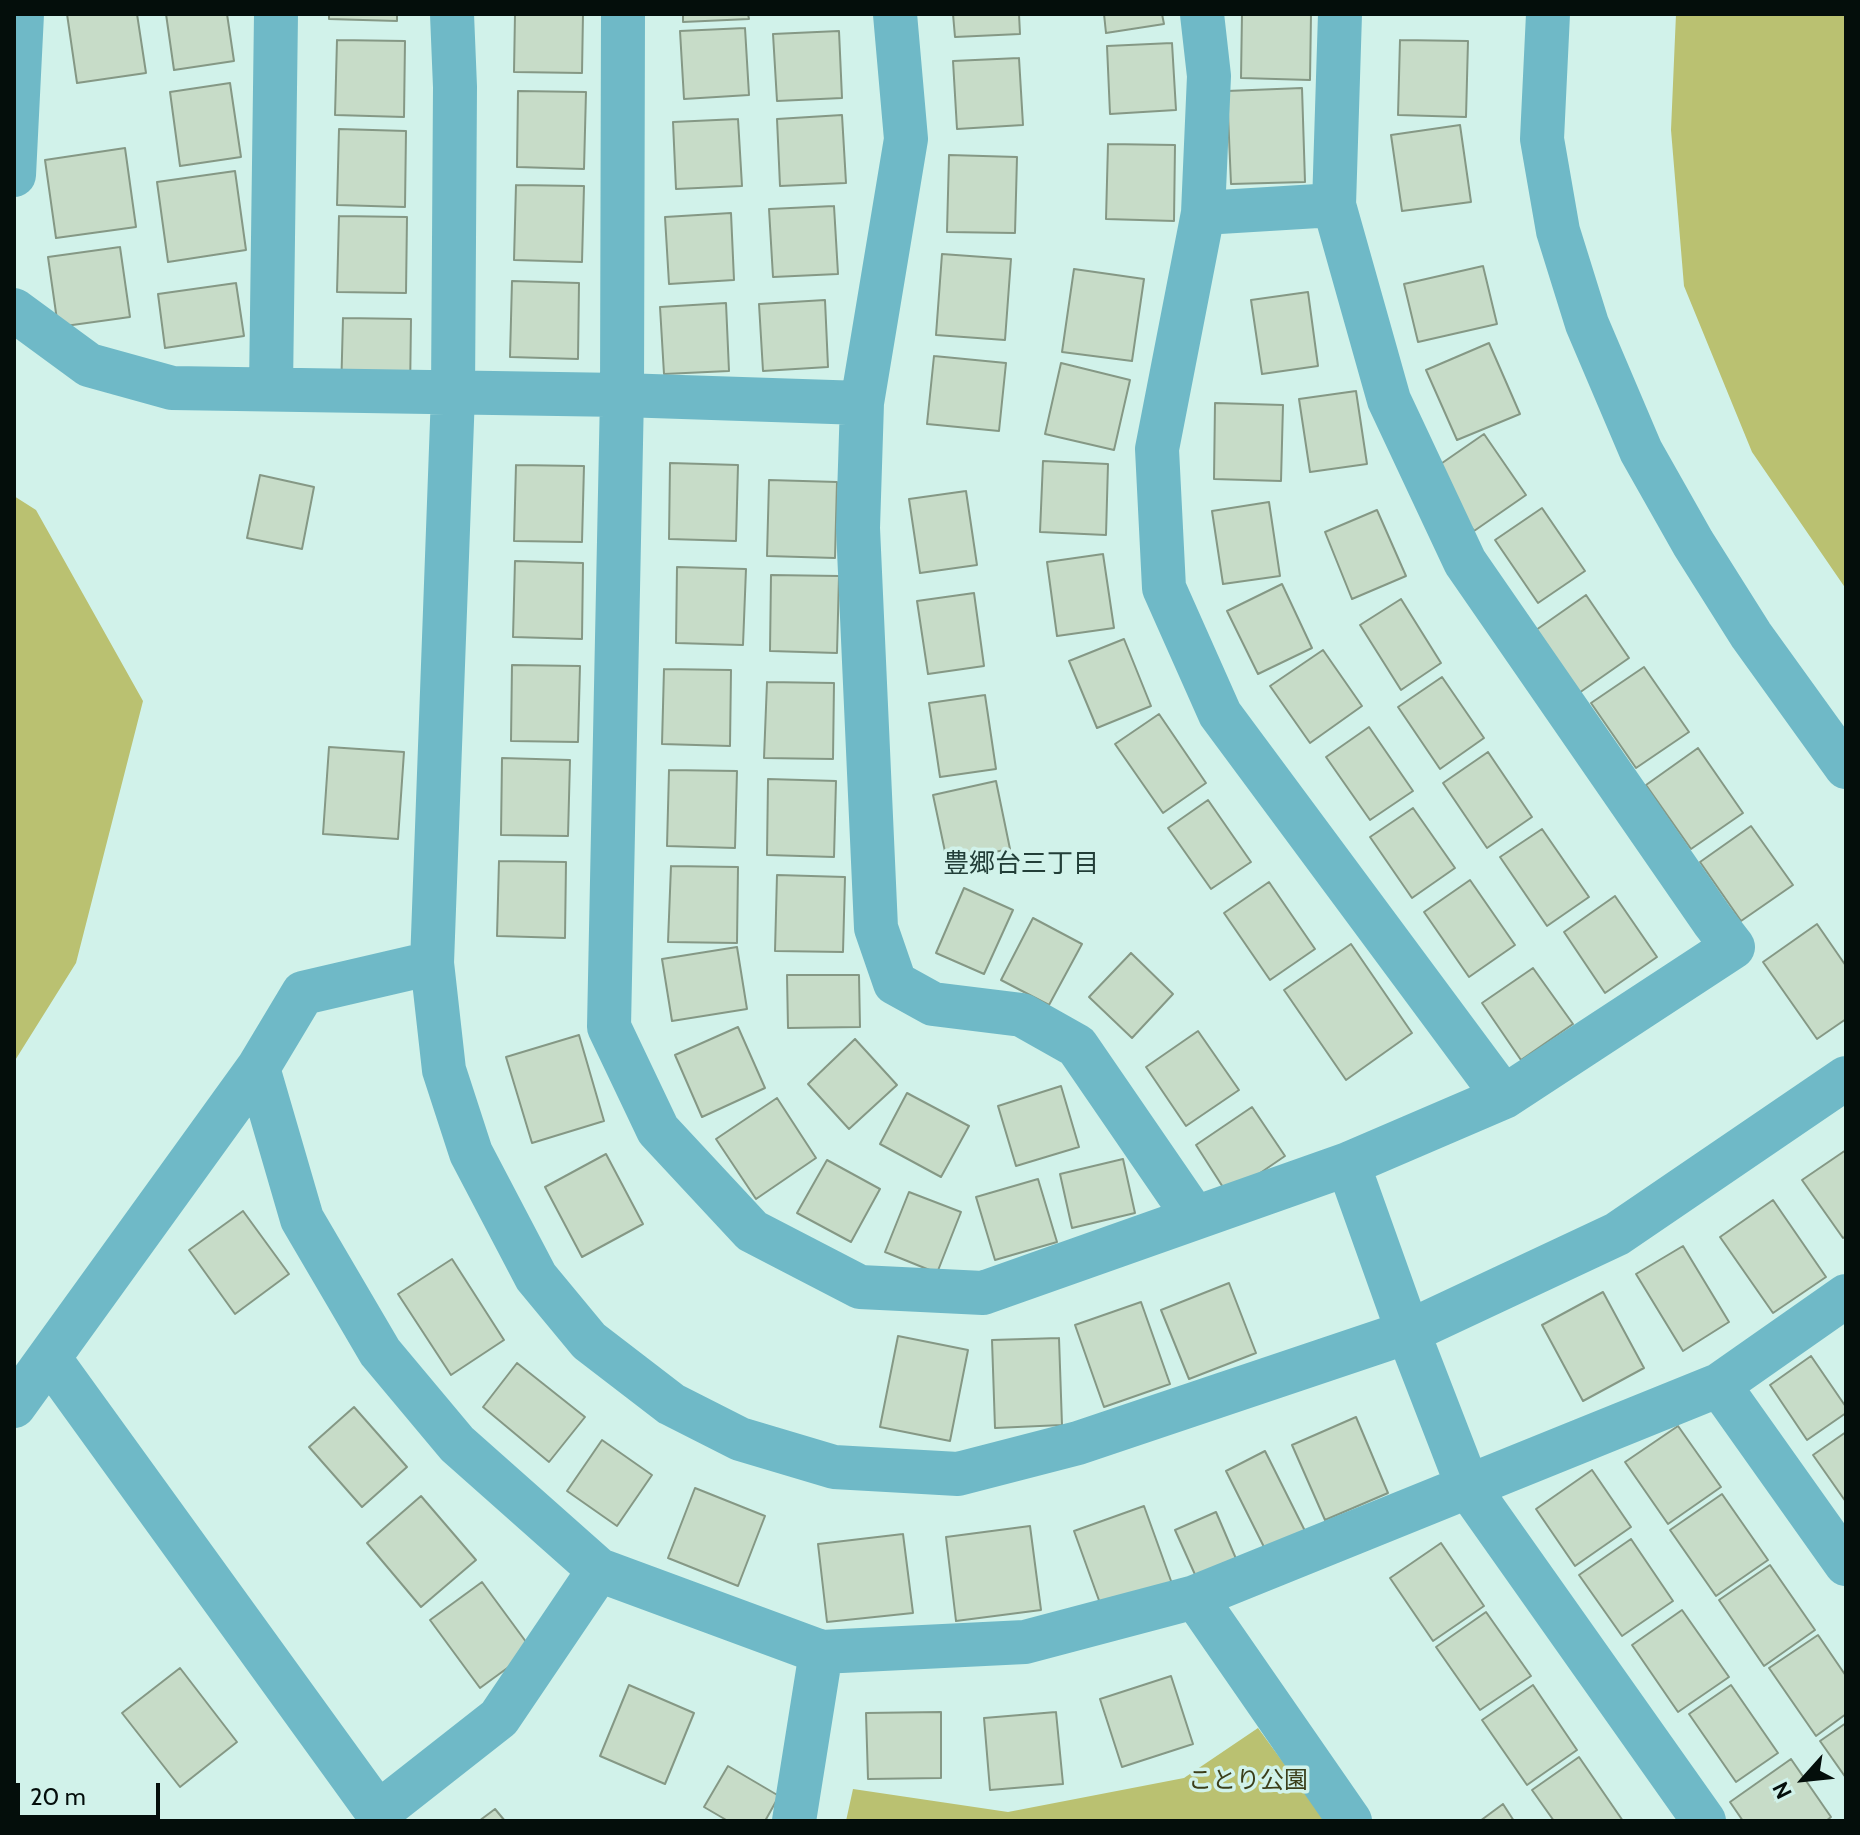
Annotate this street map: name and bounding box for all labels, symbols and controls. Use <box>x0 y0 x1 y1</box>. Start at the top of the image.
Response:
district label: 豊郷台三丁目 <box>943 848 1099 880</box>
north arrow <box>1764 1739 1844 1819</box>
scale bar <box>20 1767 164 1817</box>
park label: ことり公園 <box>1188 1767 1308 1795</box>
text: N <box>1767 1777 1798 1803</box>
text: 20 m <box>30 1782 86 1811</box>

